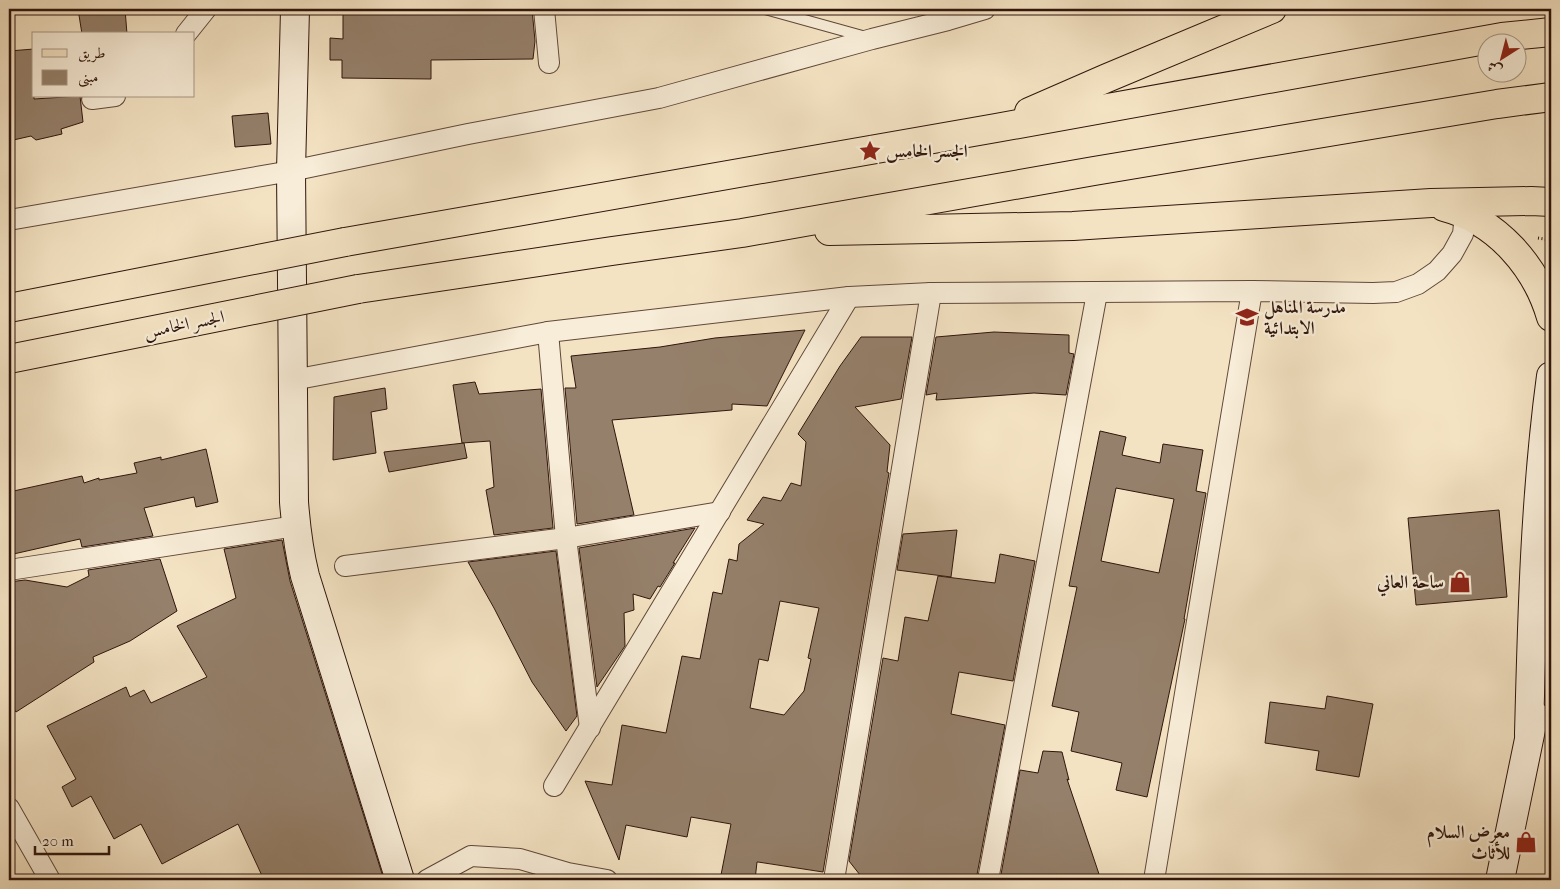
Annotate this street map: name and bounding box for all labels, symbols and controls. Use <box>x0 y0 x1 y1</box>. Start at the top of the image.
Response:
legend <box>32 32 195 98</box>
north arrow <box>1478 32 1528 82</box>
text: طريق <box>78 44 105 63</box>
text: ش <box>1484 57 1505 79</box>
text: مبنى <box>78 68 98 88</box>
place icon: الجسر الخامس <box>857 138 883 164</box>
place label: الجسر الخامس <box>886 141 968 163</box>
place label: مدرسة المناهل الابتدائية <box>1264 297 1346 339</box>
school or university icon: مدرسة المناهل الابتدائية <box>1234 304 1260 330</box>
street label: الجسر الخامس <box>142 306 226 344</box>
shop icon: ساحة العاني <box>1447 569 1473 595</box>
place label: ساحة العاني <box>1376 572 1444 597</box>
place label: معرض السلام للأثاث <box>1427 822 1510 864</box>
scale bar <box>35 824 109 856</box>
shop icon: معرض السلام للأثاث <box>1513 829 1539 855</box>
text: 20 m <box>42 832 74 850</box>

